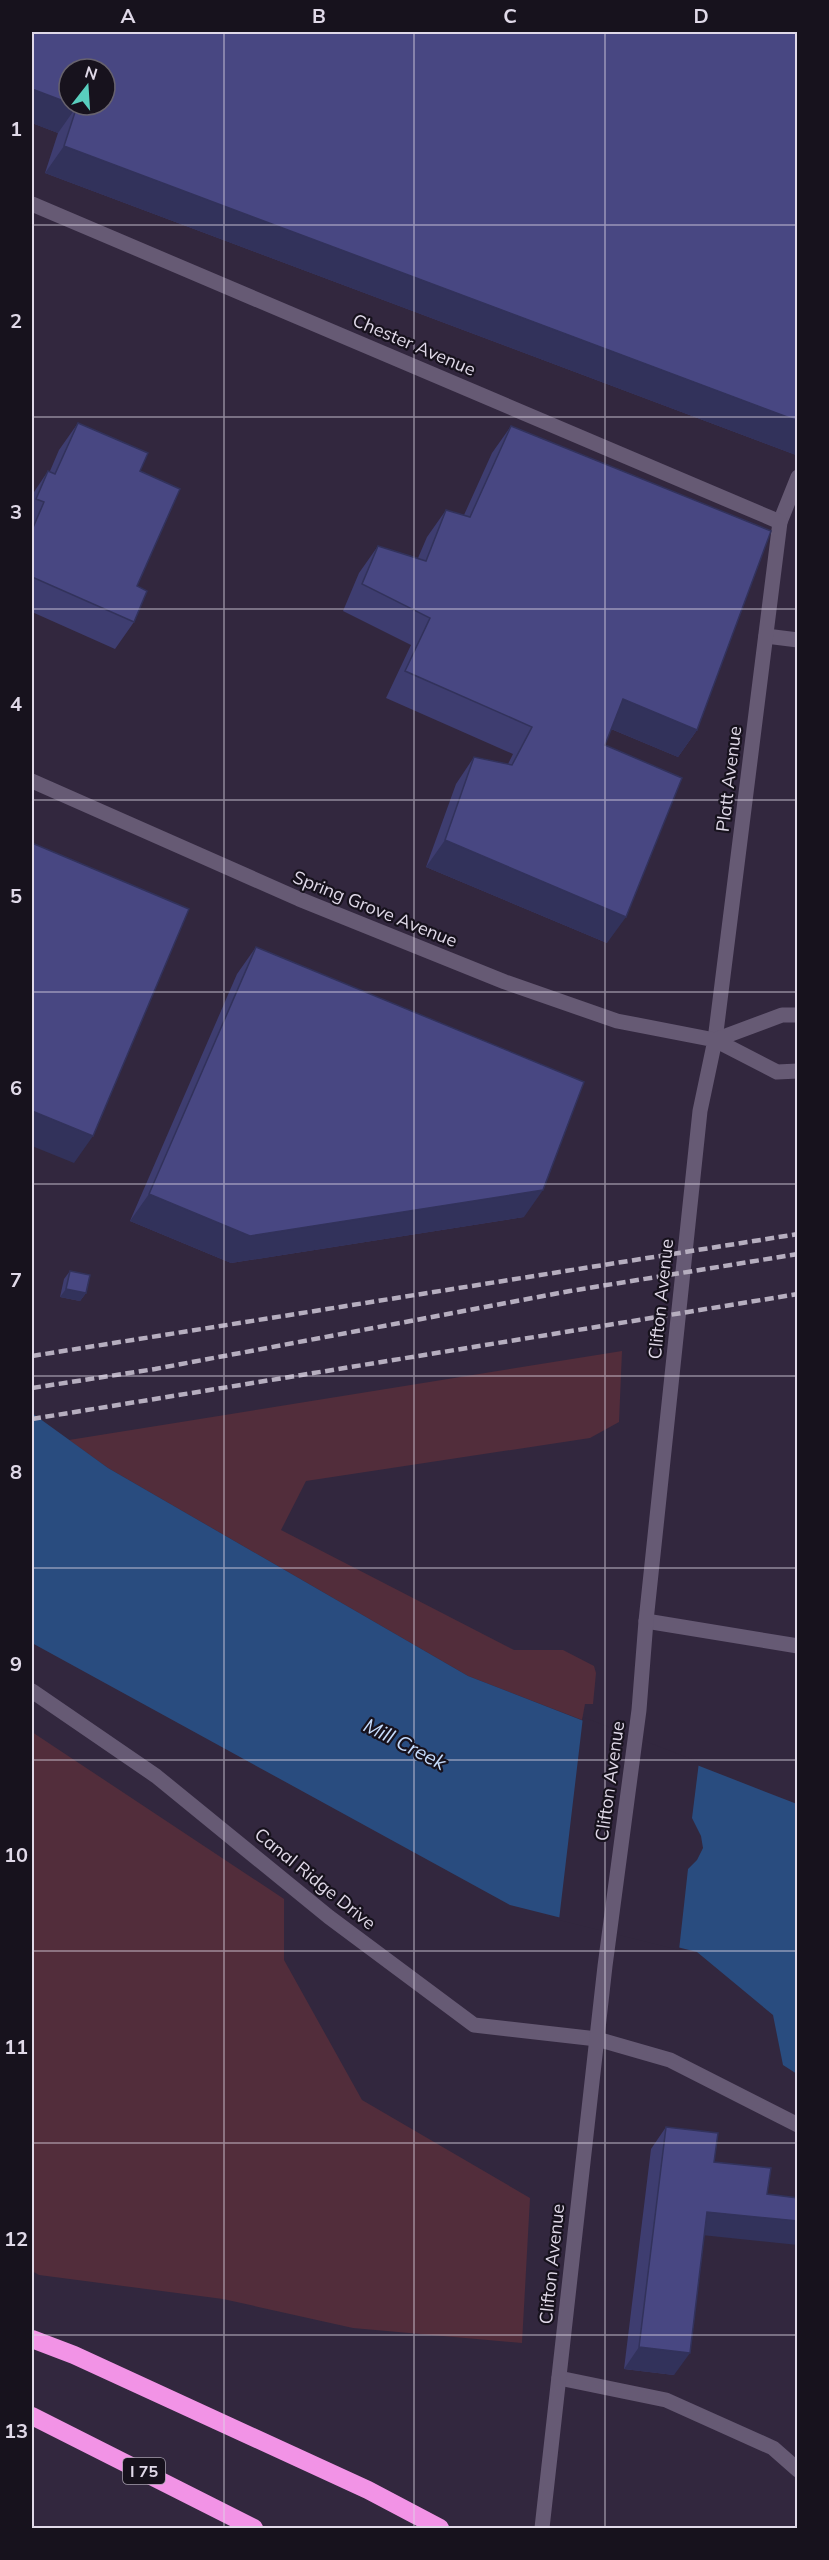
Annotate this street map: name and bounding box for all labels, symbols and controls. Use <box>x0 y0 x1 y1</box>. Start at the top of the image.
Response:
text: A <box>121 3 136 28</box>
text: B <box>312 3 326 28</box>
text: C <box>503 3 517 28</box>
text: D <box>693 3 709 28</box>
north arrow <box>57 57 117 117</box>
text: N <box>83 61 100 84</box>
text: 1 <box>10 116 22 141</box>
text: 2 <box>10 308 22 333</box>
street label: Chester Avenue <box>349 308 479 381</box>
text: 3 <box>10 499 22 524</box>
text: 4 <box>10 691 22 716</box>
street label: Platt Avenue <box>711 725 746 833</box>
street label: Spring Grove Avenue <box>290 865 461 952</box>
text: 5 <box>10 883 22 908</box>
text: 6 <box>10 1075 22 1100</box>
street label: Clifton Avenue <box>643 1238 678 1360</box>
text: 7 <box>10 1267 22 1292</box>
text: 8 <box>10 1459 22 1484</box>
text: 9 <box>10 1651 22 1676</box>
water label: Mill Creek <box>360 1712 451 1775</box>
street label: Clifton Avenue <box>590 1719 629 1842</box>
street label: Canal Ridge Drive <box>250 1823 381 1935</box>
text: 10 <box>4 1842 28 1867</box>
text: 11 <box>4 2034 28 2059</box>
street label: Clifton Avenue <box>534 2203 569 2325</box>
text: 12 <box>4 2226 28 2251</box>
text: 13 <box>4 2418 28 2443</box>
road number: I 75 <box>123 2458 165 2484</box>

